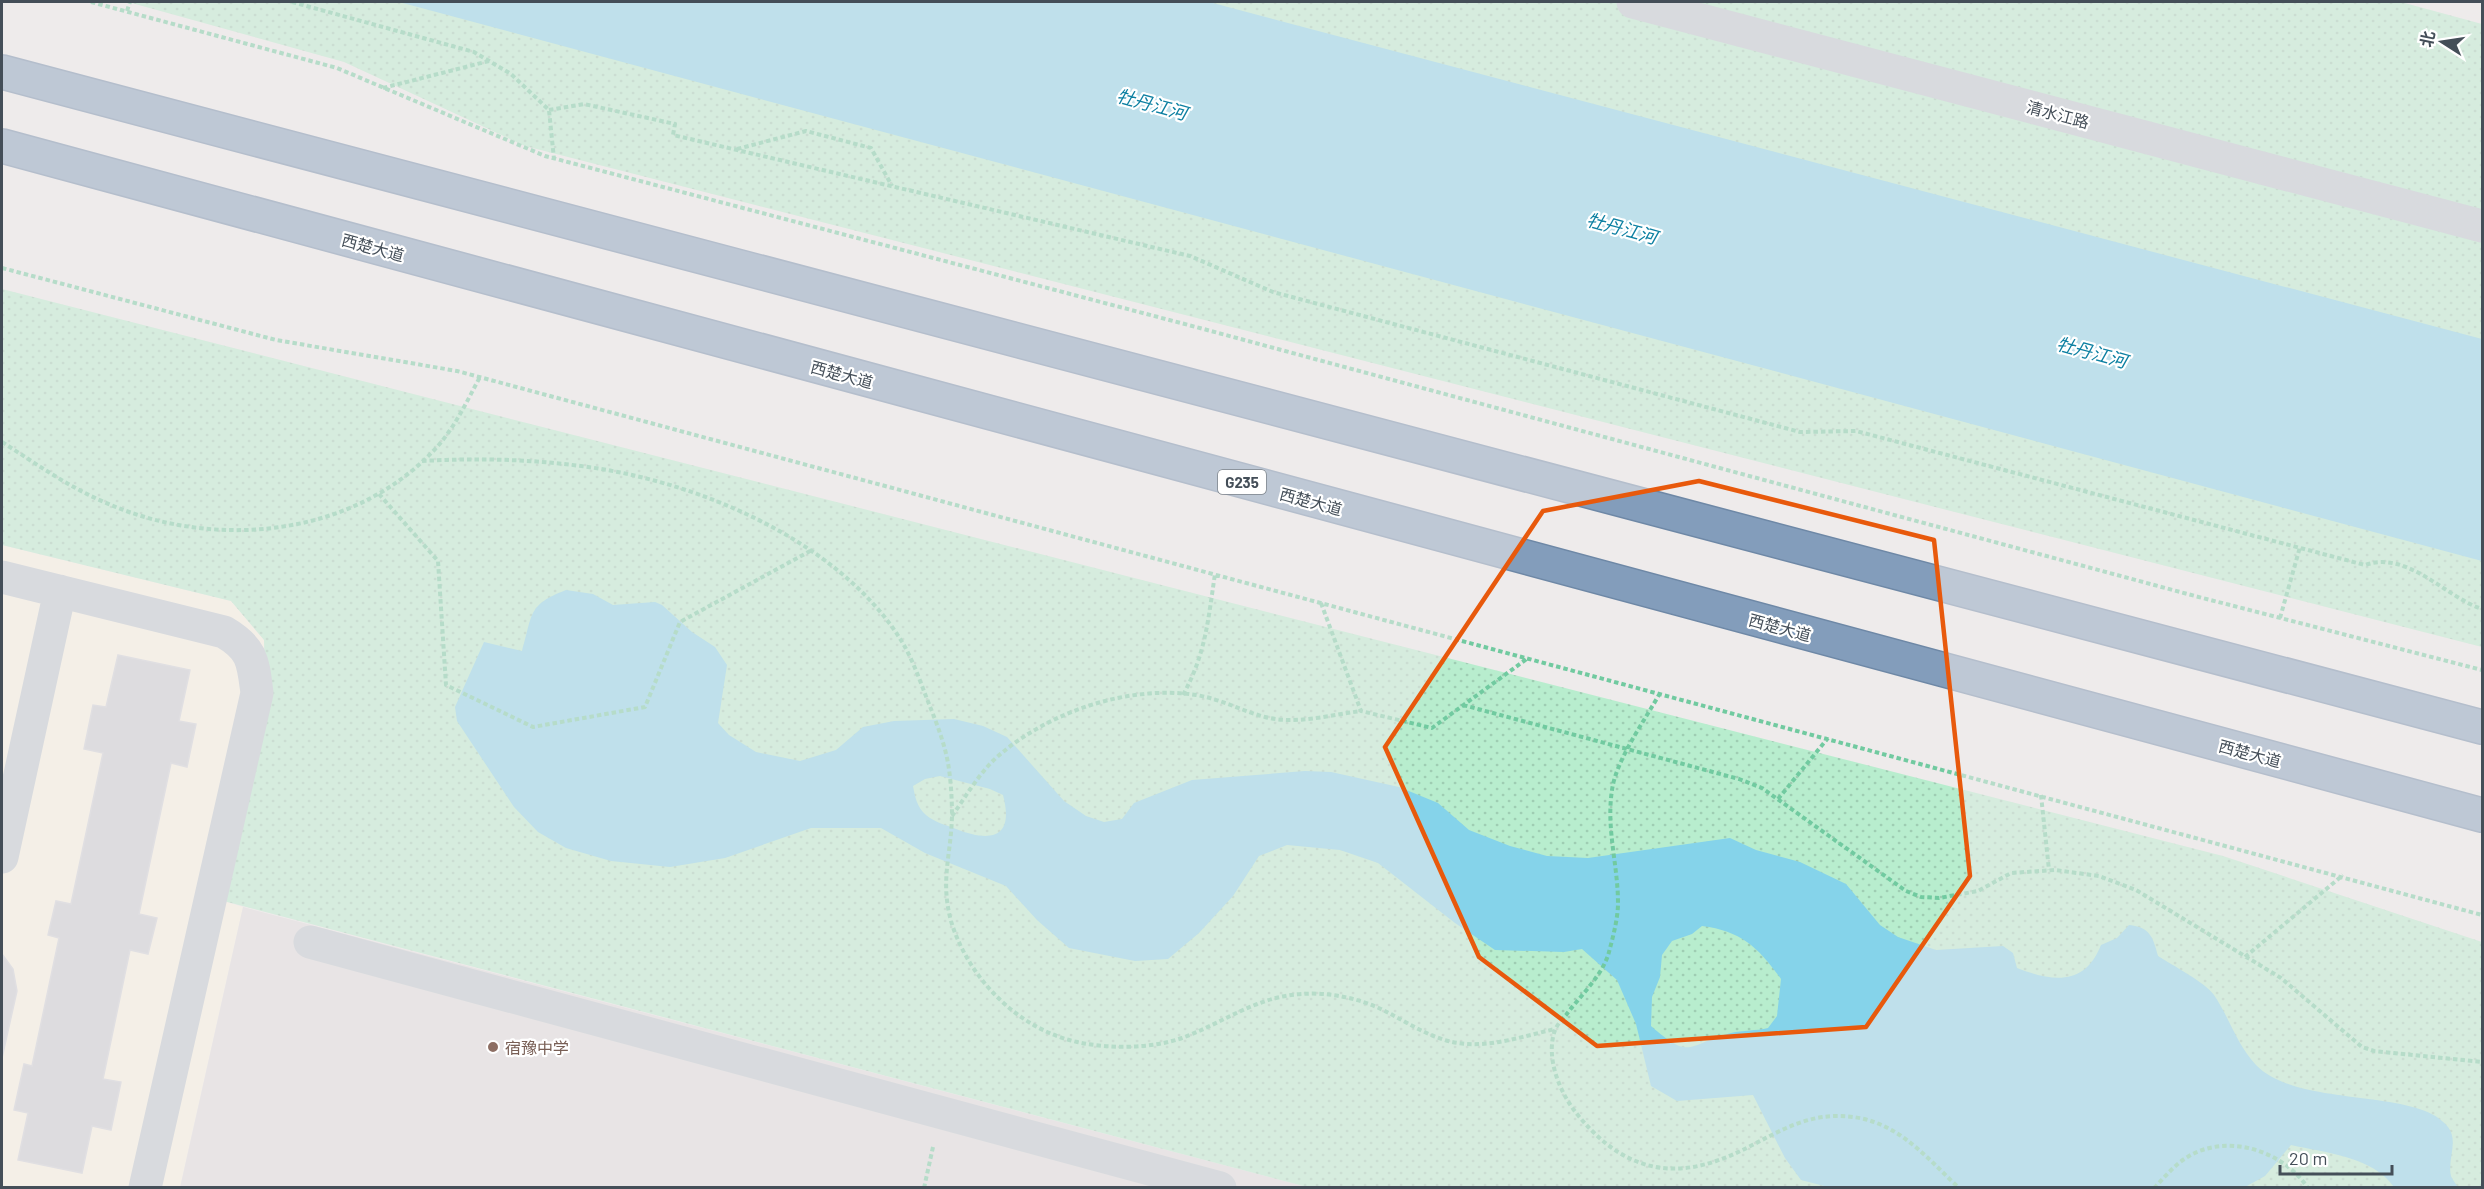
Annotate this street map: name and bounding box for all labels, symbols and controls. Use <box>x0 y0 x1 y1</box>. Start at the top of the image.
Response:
north arrow <box>2412 12 2472 72</box>
text: 北 <box>2416 29 2438 49</box>
water label: 牡丹江河 <box>1114 84 1193 125</box>
street label: 清水江路 <box>2025 97 2091 131</box>
water label: 牡丹江河 <box>1584 208 1663 249</box>
street label: 西楚大道 <box>340 230 406 264</box>
water label: 牡丹江河 <box>2054 332 2133 373</box>
street label: 西楚大道 <box>809 357 875 391</box>
road number: G235 <box>1218 470 1266 494</box>
street label: 西楚大道 <box>1278 484 1344 518</box>
street label: 西楚大道 <box>1747 610 1813 644</box>
street label: 西楚大道 <box>2217 736 2283 770</box>
place label: 宿豫中学 <box>505 1038 569 1057</box>
marker: 宿豫中学 <box>486 1040 500 1054</box>
scale bar <box>2280 1138 2392 1176</box>
text: 20 m <box>2289 1147 2327 1169</box>

